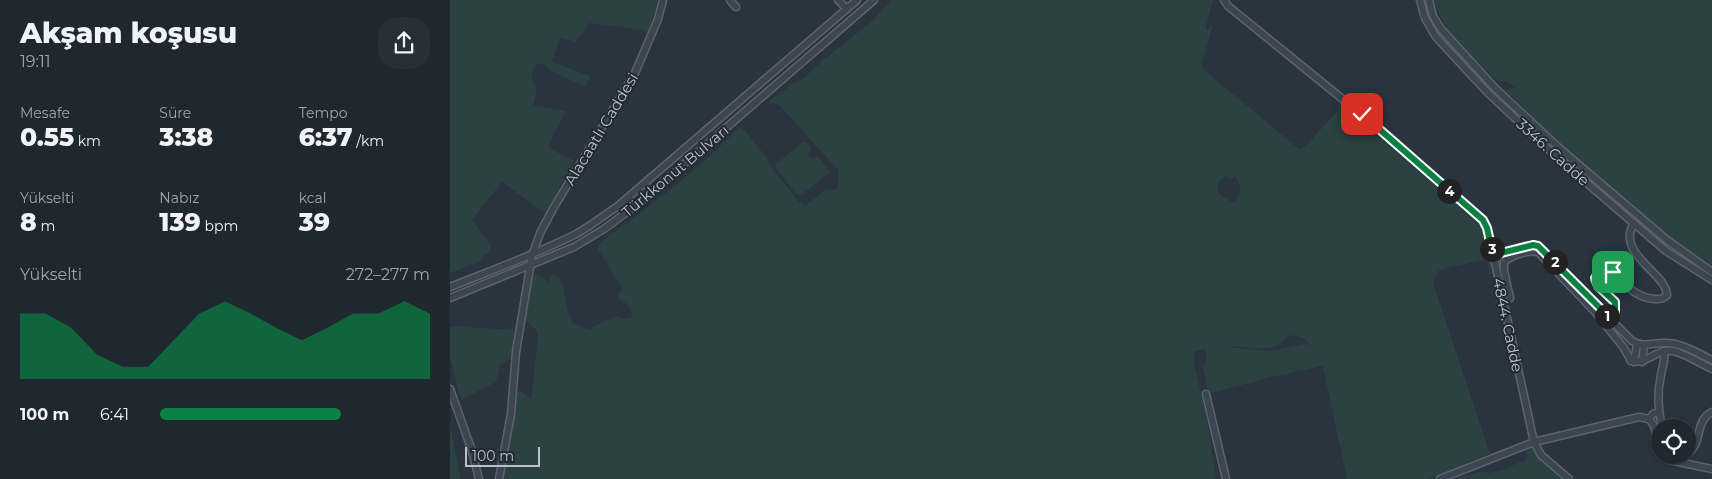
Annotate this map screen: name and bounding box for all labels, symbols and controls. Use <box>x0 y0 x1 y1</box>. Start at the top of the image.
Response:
text: Akşam koşusu <box>20 16 237 50</box>
button: share <box>378 17 430 69</box>
text: 19:11 <box>20 52 50 71</box>
street label: Alacaatlı Caddesi <box>560 69 642 189</box>
pin <box>1341 93 1383 135</box>
icon: check <box>1348 100 1376 128</box>
text: Mesafe <box>20 104 70 122</box>
text: Süre <box>159 104 191 122</box>
text: Tempo <box>299 104 348 122</box>
street label: 3346. Cadde <box>1512 114 1594 190</box>
street label: Türkkonut Bulvarı <box>618 121 732 221</box>
text: 0.55 <box>20 122 74 152</box>
text: 3:38 <box>159 122 213 152</box>
text: 6:37 <box>299 122 353 152</box>
text: km <box>74 132 101 150</box>
text: /km <box>353 132 384 150</box>
pin: 4 <box>1436 178 1462 204</box>
text: 4 <box>1445 182 1454 200</box>
text: Yükselti <box>20 189 74 207</box>
text: Nabız <box>159 189 199 207</box>
text: kcal <box>299 189 327 207</box>
text: 8 <box>20 207 37 237</box>
text: 139 <box>159 207 201 237</box>
text: 39 <box>299 207 330 237</box>
text: m <box>37 217 55 235</box>
text: bpm <box>201 217 238 235</box>
pin: 3 <box>1480 236 1504 262</box>
text: 3 <box>1488 240 1497 258</box>
pin: 2 <box>1542 250 1568 274</box>
pin <box>1592 251 1634 293</box>
text: 2 <box>1551 253 1560 271</box>
icon: arrive <box>1599 258 1627 286</box>
text: Yükselti <box>20 265 82 284</box>
text: 272–277 m <box>346 265 430 284</box>
street label: 4844. Cadde <box>1489 276 1527 374</box>
pin: 1 <box>1594 304 1620 328</box>
text: 1 <box>1605 307 1610 325</box>
text: 100 m <box>20 405 69 424</box>
text: 6:41 <box>100 405 129 424</box>
map controls <box>1651 419 1696 464</box>
button: locate <box>1651 419 1696 464</box>
scale bar <box>465 444 540 467</box>
text: 100 m <box>472 447 514 465</box>

